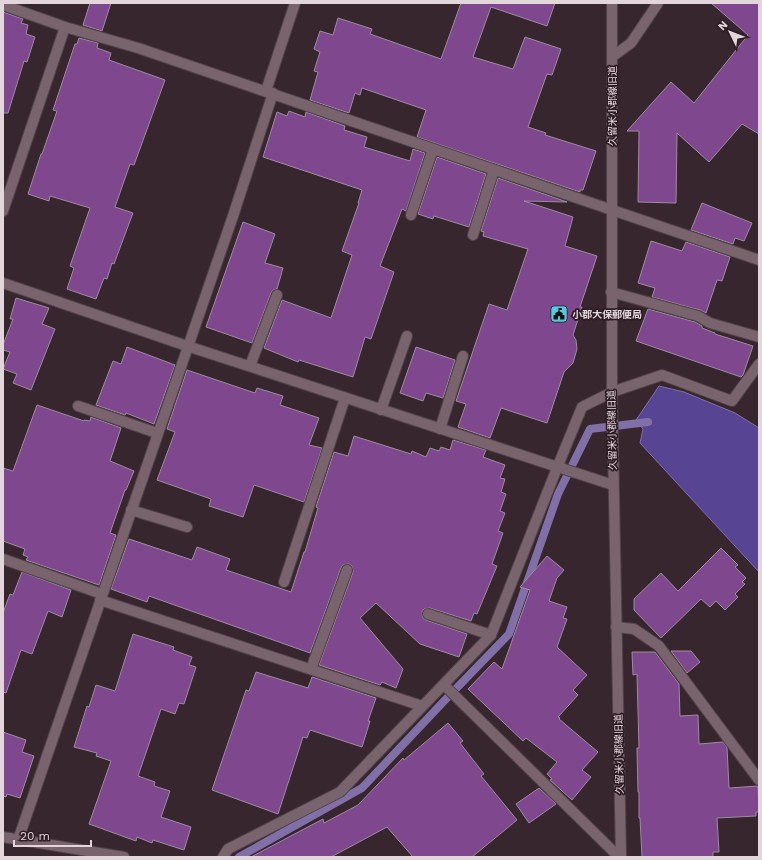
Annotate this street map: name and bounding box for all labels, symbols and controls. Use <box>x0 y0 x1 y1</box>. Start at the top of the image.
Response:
north arrow <box>710 12 750 52</box>
text: N <box>716 18 731 33</box>
street label: 久留米小郡線旧道 <box>607 66 618 146</box>
public building icon: 小郡大保郵便局 <box>549 304 569 324</box>
place label: 小郡大保郵便局 <box>572 309 642 320</box>
street label: 久留米小郡線旧道 <box>606 390 618 470</box>
street label: 久留米小郡線旧道 <box>613 714 625 794</box>
scale bar <box>14 822 91 848</box>
text: 20 m <box>20 829 50 843</box>

